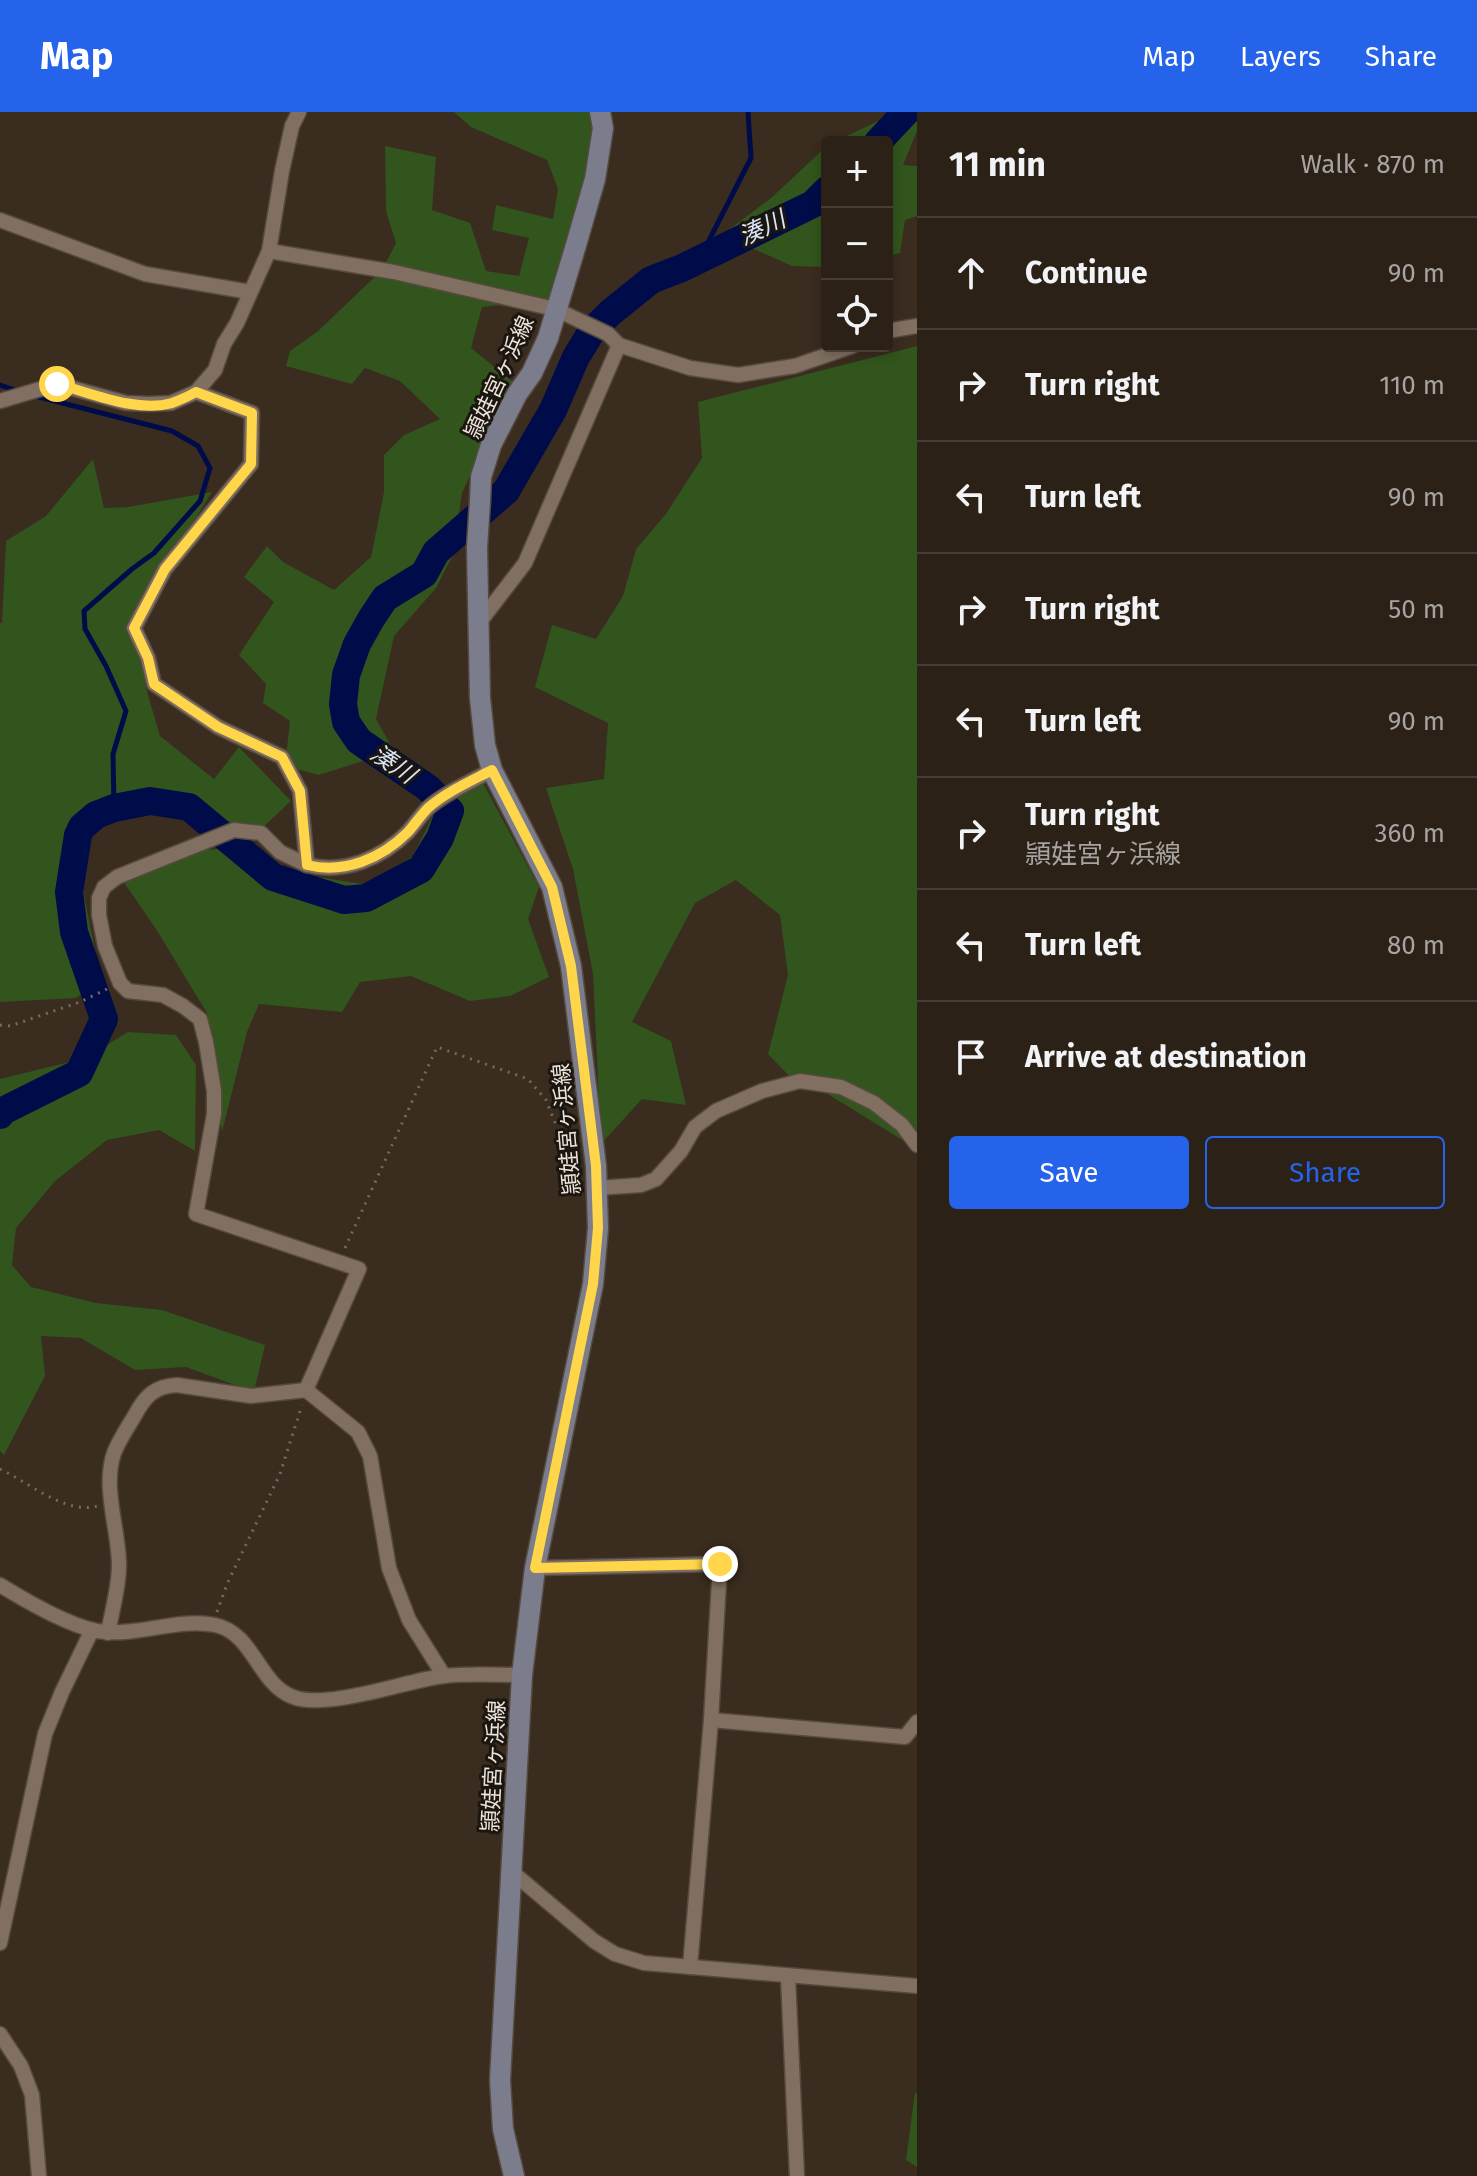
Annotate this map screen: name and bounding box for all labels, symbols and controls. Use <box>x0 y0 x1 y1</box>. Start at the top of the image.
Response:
text: Map <box>40 33 113 79</box>
text: Map <box>1142 40 1196 73</box>
text: Layers <box>1240 40 1321 73</box>
text: Share <box>1365 40 1437 73</box>
map controls <box>821 136 893 352</box>
button: + <box>821 136 893 208</box>
text: 11 min <box>949 144 1046 185</box>
text: Walk · 870 m <box>1301 149 1445 180</box>
water label: 湊川 <box>734 204 792 251</box>
button: − <box>821 208 893 280</box>
icon: ahead <box>949 251 993 295</box>
text: Continue <box>1025 255 1148 291</box>
text: 90 m <box>1388 258 1445 289</box>
button: locate <box>821 280 893 352</box>
street label: 頴娃宮ヶ浜線 <box>459 312 540 443</box>
icon: right <box>949 363 993 407</box>
route start <box>39 366 75 402</box>
text: Turn right <box>1025 367 1160 403</box>
text: 110 m <box>1379 370 1445 401</box>
icon: left <box>949 475 993 519</box>
text: Turn left <box>1025 479 1141 515</box>
text: 90 m <box>1388 482 1445 513</box>
icon: right <box>949 587 993 631</box>
text: Turn right <box>1025 591 1160 627</box>
text: 50 m <box>1388 594 1445 625</box>
icon: left <box>949 699 993 743</box>
text: Turn left <box>1025 703 1141 739</box>
text: 90 m <box>1388 706 1445 737</box>
water label: 湊川 <box>365 739 423 791</box>
text: Turn right <box>1025 797 1160 833</box>
icon: right <box>949 811 993 855</box>
text: 360 m <box>1374 818 1445 849</box>
text: 頴娃宮ヶ浜線 <box>1025 839 1181 870</box>
icon: left <box>949 923 993 967</box>
text: Turn left <box>1025 927 1141 963</box>
text: 80 m <box>1387 930 1445 961</box>
icon: arrive <box>949 1035 993 1079</box>
text: Arrive at destination <box>1025 1039 1307 1075</box>
street label: 頴娃宮ヶ浜線 <box>547 1062 586 1196</box>
button: Save <box>949 1136 1189 1209</box>
button: Share <box>1205 1136 1445 1209</box>
route end <box>702 1546 738 1582</box>
street label: 頴娃宮ヶ浜線 <box>477 1699 510 1833</box>

